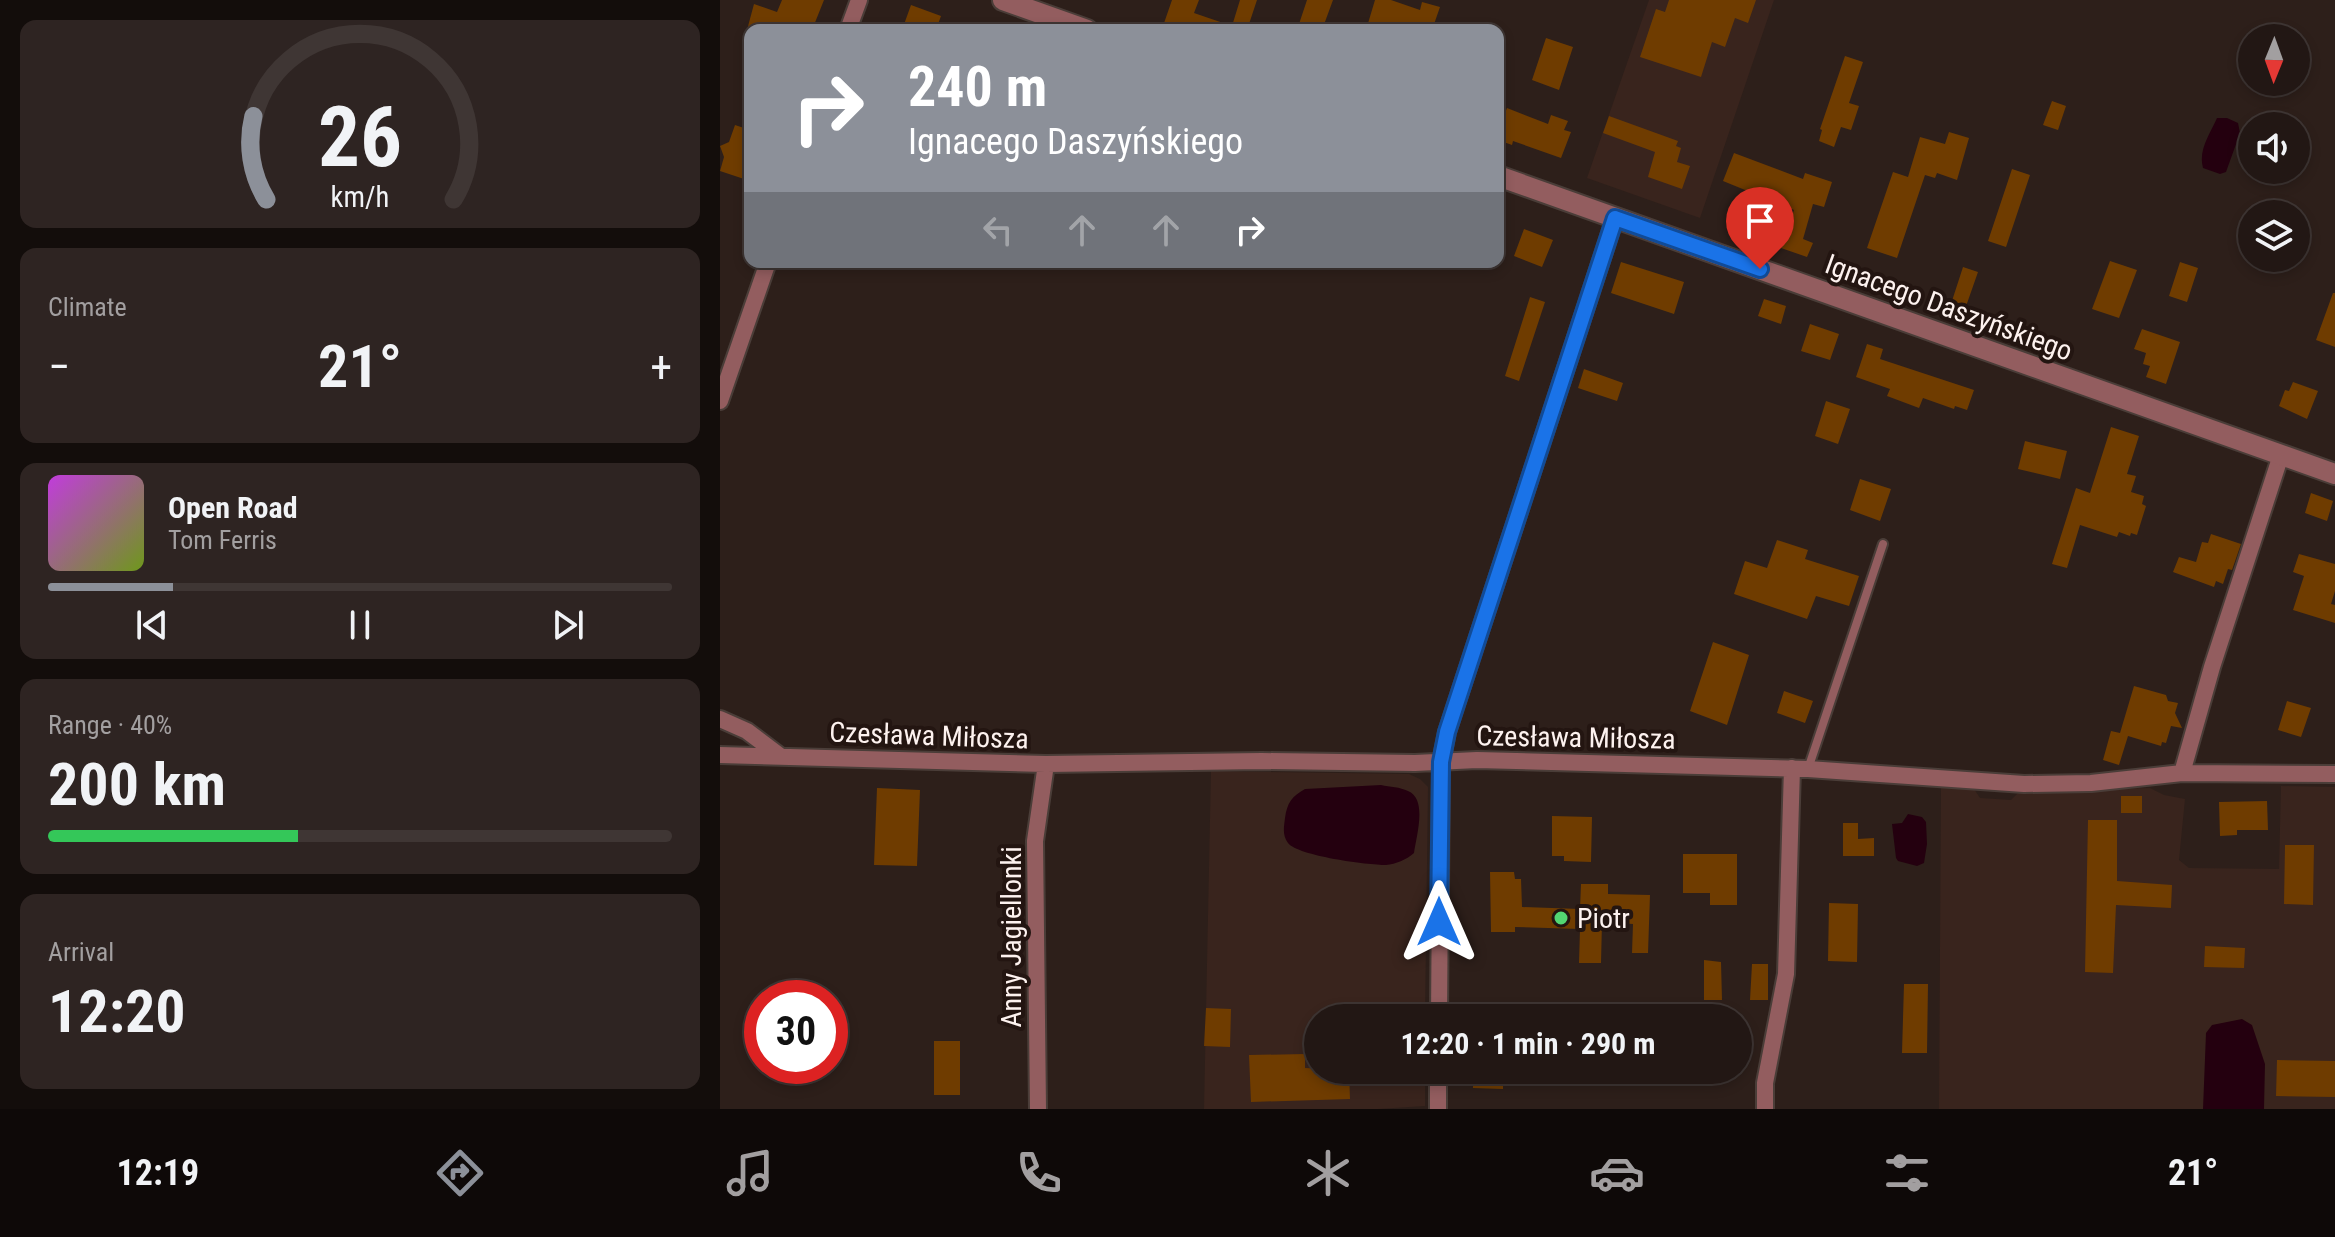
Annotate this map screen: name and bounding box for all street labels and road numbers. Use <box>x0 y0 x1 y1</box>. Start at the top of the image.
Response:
street label: Ignacego Daszyńskiego <box>1821 247 2077 368</box>
street label: Czesława Miłosza <box>829 716 1029 755</box>
street label: Czesława Miłosza <box>1476 719 1676 756</box>
street label: Anny Jagiellonki <box>995 846 1028 1028</box>

